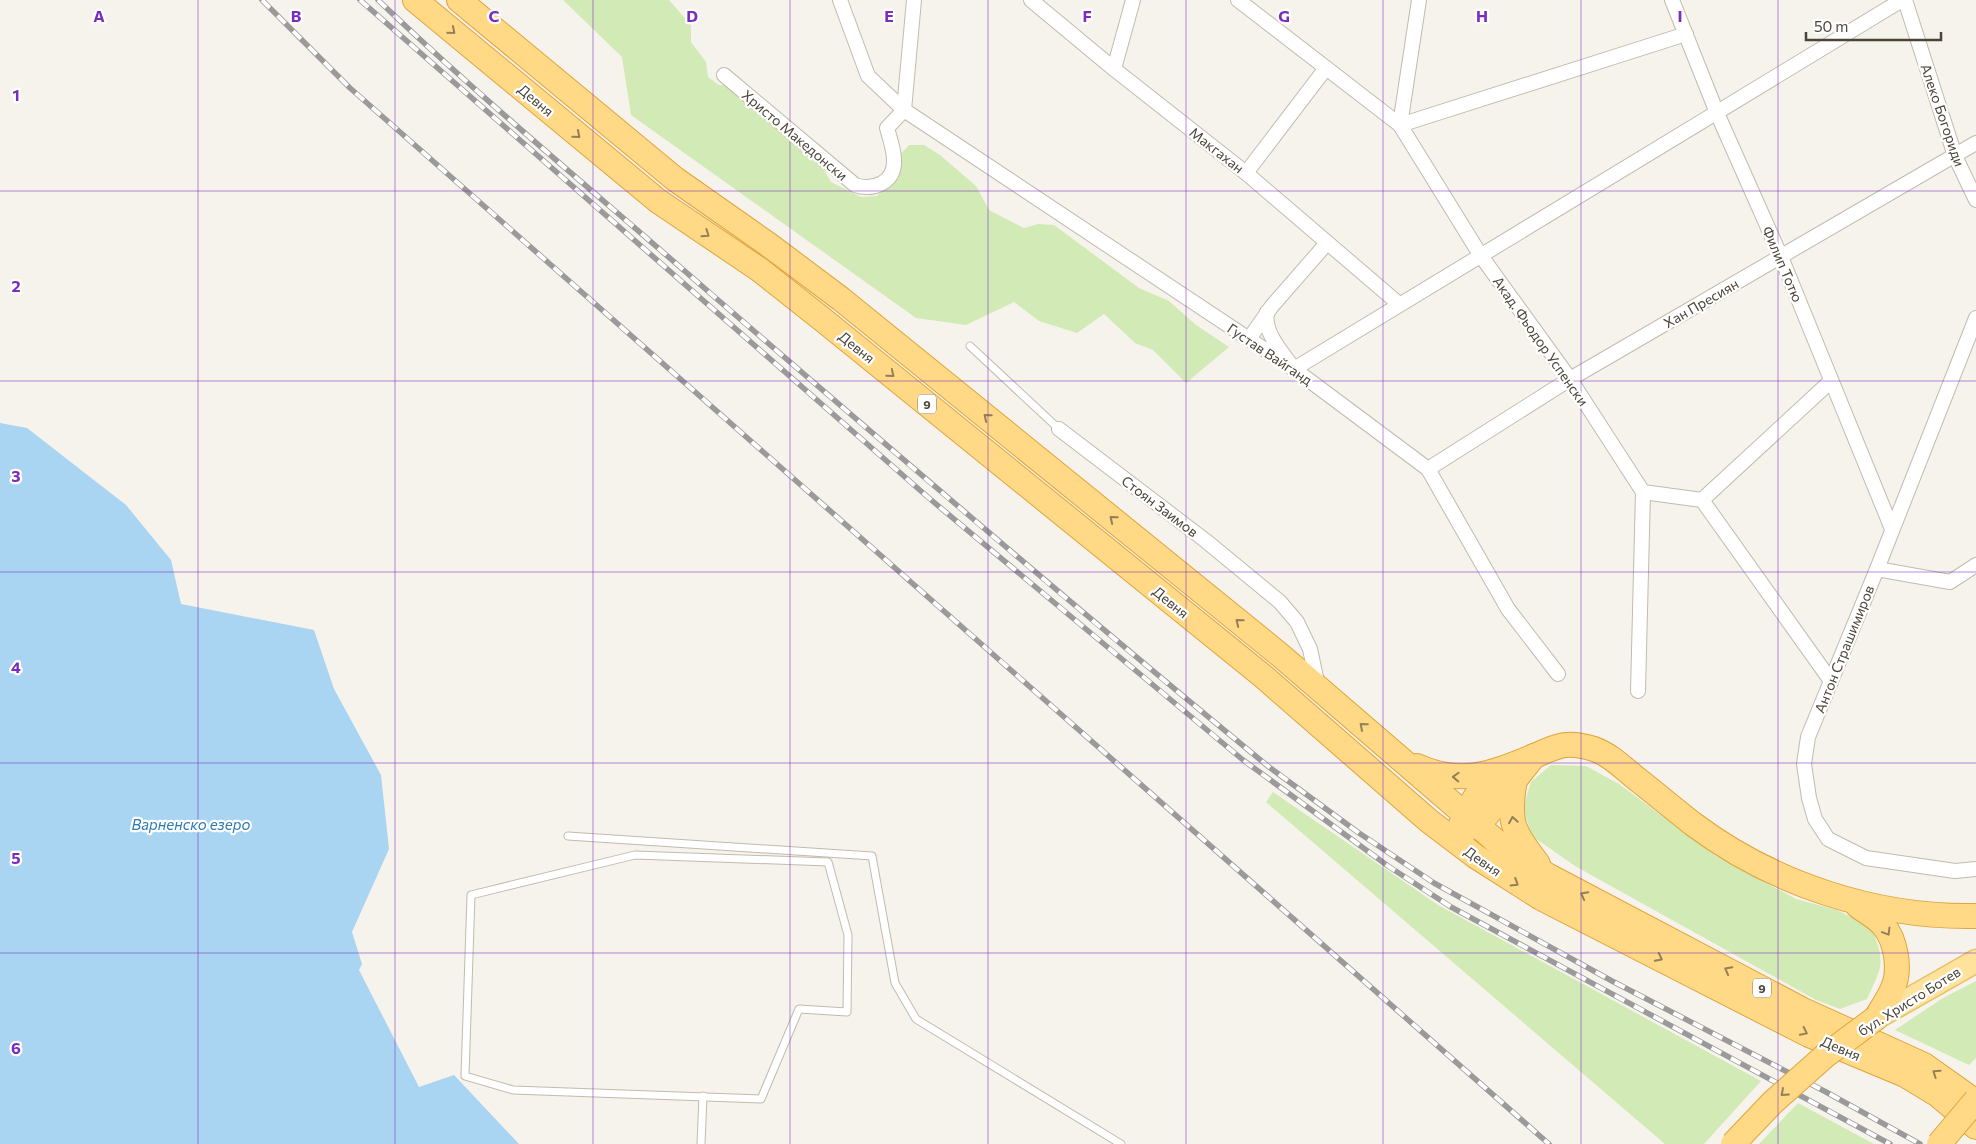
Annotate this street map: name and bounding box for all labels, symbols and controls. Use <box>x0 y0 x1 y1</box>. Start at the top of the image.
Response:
text: A <box>93 6 105 25</box>
text: B <box>291 6 302 25</box>
text: C <box>489 6 500 25</box>
text: D <box>686 6 698 25</box>
text: E <box>884 6 894 25</box>
text: F <box>1082 6 1092 25</box>
text: G <box>1278 6 1290 25</box>
text: H <box>1476 6 1488 25</box>
text: I <box>1677 6 1683 25</box>
scale bar <box>1806 10 1941 42</box>
text: 50 m <box>1814 17 1848 35</box>
one-way arrow <box>446 26 455 34</box>
street label: Алеко Богориди <box>1917 61 1969 169</box>
street label: Девня <box>515 80 557 120</box>
text: 1 <box>12 85 20 104</box>
street label: Христо Македонски <box>739 86 851 184</box>
street label: Макгахан <box>1187 124 1247 176</box>
one-way arrow <box>572 129 581 138</box>
street label: Филип Тотю <box>1759 223 1807 305</box>
one-way arrow <box>700 228 710 237</box>
street label: Акад. Фьодор Успенски <box>1490 273 1592 409</box>
street label: Хан Пресиян <box>1660 275 1742 331</box>
text: 2 <box>11 276 21 295</box>
street label: Густав Вайганд <box>1224 319 1316 389</box>
street label: Девня <box>836 327 878 367</box>
one-way arrow <box>885 369 894 377</box>
road number: 9 <box>918 394 936 414</box>
one-way arrow <box>983 413 992 422</box>
text: 3 <box>11 466 21 485</box>
street label: Стоян Заимов <box>1118 472 1202 540</box>
one-way arrow <box>1110 517 1119 525</box>
street label: Девня <box>1150 582 1192 622</box>
street label: Антон Страшимиров <box>1811 583 1877 715</box>
one-way arrow <box>1236 619 1245 627</box>
text: 4 <box>11 657 21 676</box>
one-way arrow <box>1360 723 1369 732</box>
one-way arrow <box>1452 772 1460 782</box>
water label: Варненско езеро <box>132 815 251 833</box>
one-way arrow <box>1508 815 1519 823</box>
street label: Девня <box>1461 842 1505 880</box>
text: 5 <box>11 848 21 867</box>
one-way arrow <box>1510 876 1519 886</box>
one-way arrow <box>1581 891 1590 901</box>
one-way arrow <box>1880 926 1890 935</box>
one-way arrow <box>1654 952 1663 962</box>
street label: бул. Христо Ботев <box>1855 963 1963 1039</box>
one-way arrow <box>1724 966 1733 976</box>
road number: 9 <box>1753 978 1771 998</box>
one-way arrow <box>1799 1026 1808 1036</box>
street label: Девня <box>1819 1032 1863 1064</box>
text: 6 <box>11 1038 21 1057</box>
one-way arrow <box>1933 1070 1942 1079</box>
one-way arrow <box>1780 1087 1789 1096</box>

